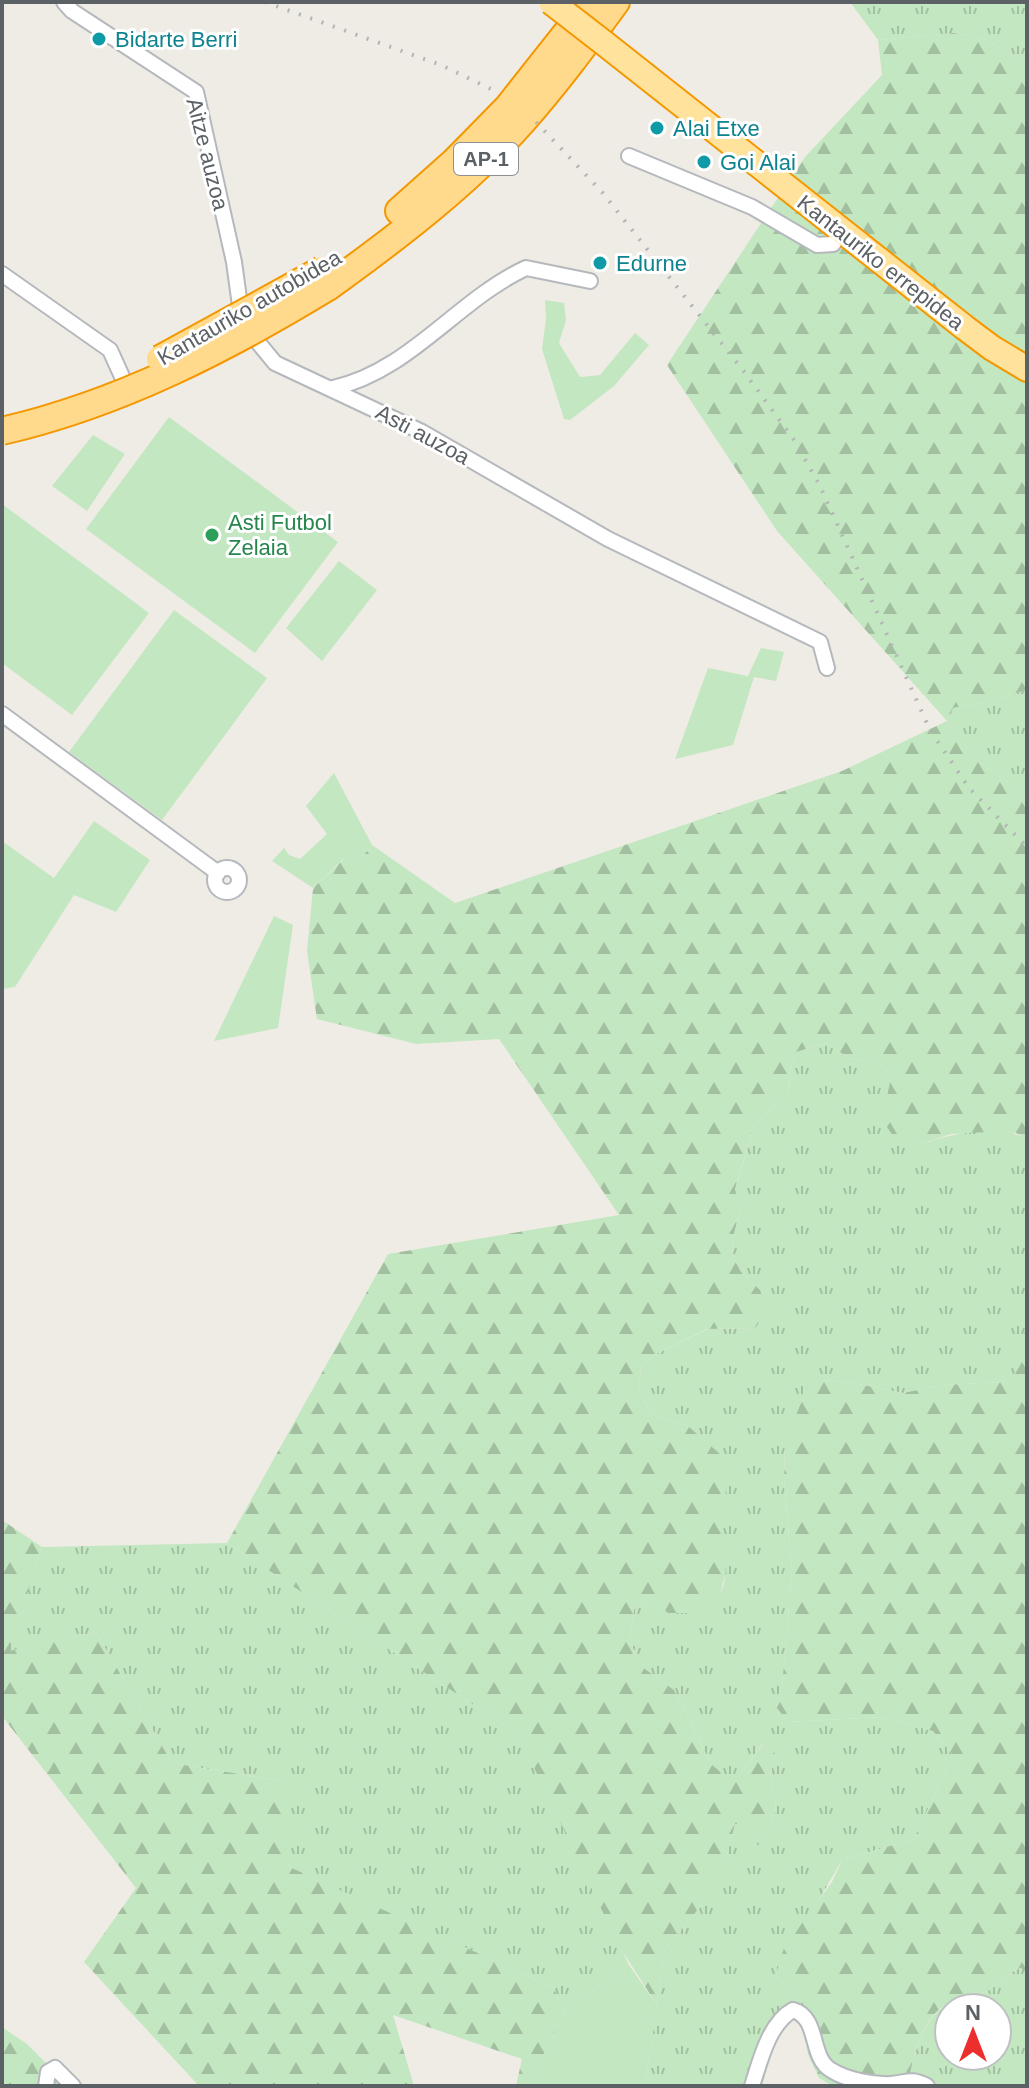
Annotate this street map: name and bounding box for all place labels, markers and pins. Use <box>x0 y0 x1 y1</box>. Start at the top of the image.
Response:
place label: Bidarte Berri <box>115 27 237 52</box>
marker: Bidarte Berri <box>90 30 108 48</box>
place label: Alai Etxe <box>673 116 760 141</box>
marker: Alai Etxe <box>648 119 666 137</box>
place label: Goi Alai <box>720 150 796 175</box>
marker: Goi Alai <box>695 153 713 171</box>
place label: Edurne <box>616 251 687 276</box>
marker: Edurne <box>591 254 609 272</box>
place label: Asti Futbol Zelaia <box>228 510 332 560</box>
marker: Asti Futbol Zelaia <box>203 526 221 544</box>

